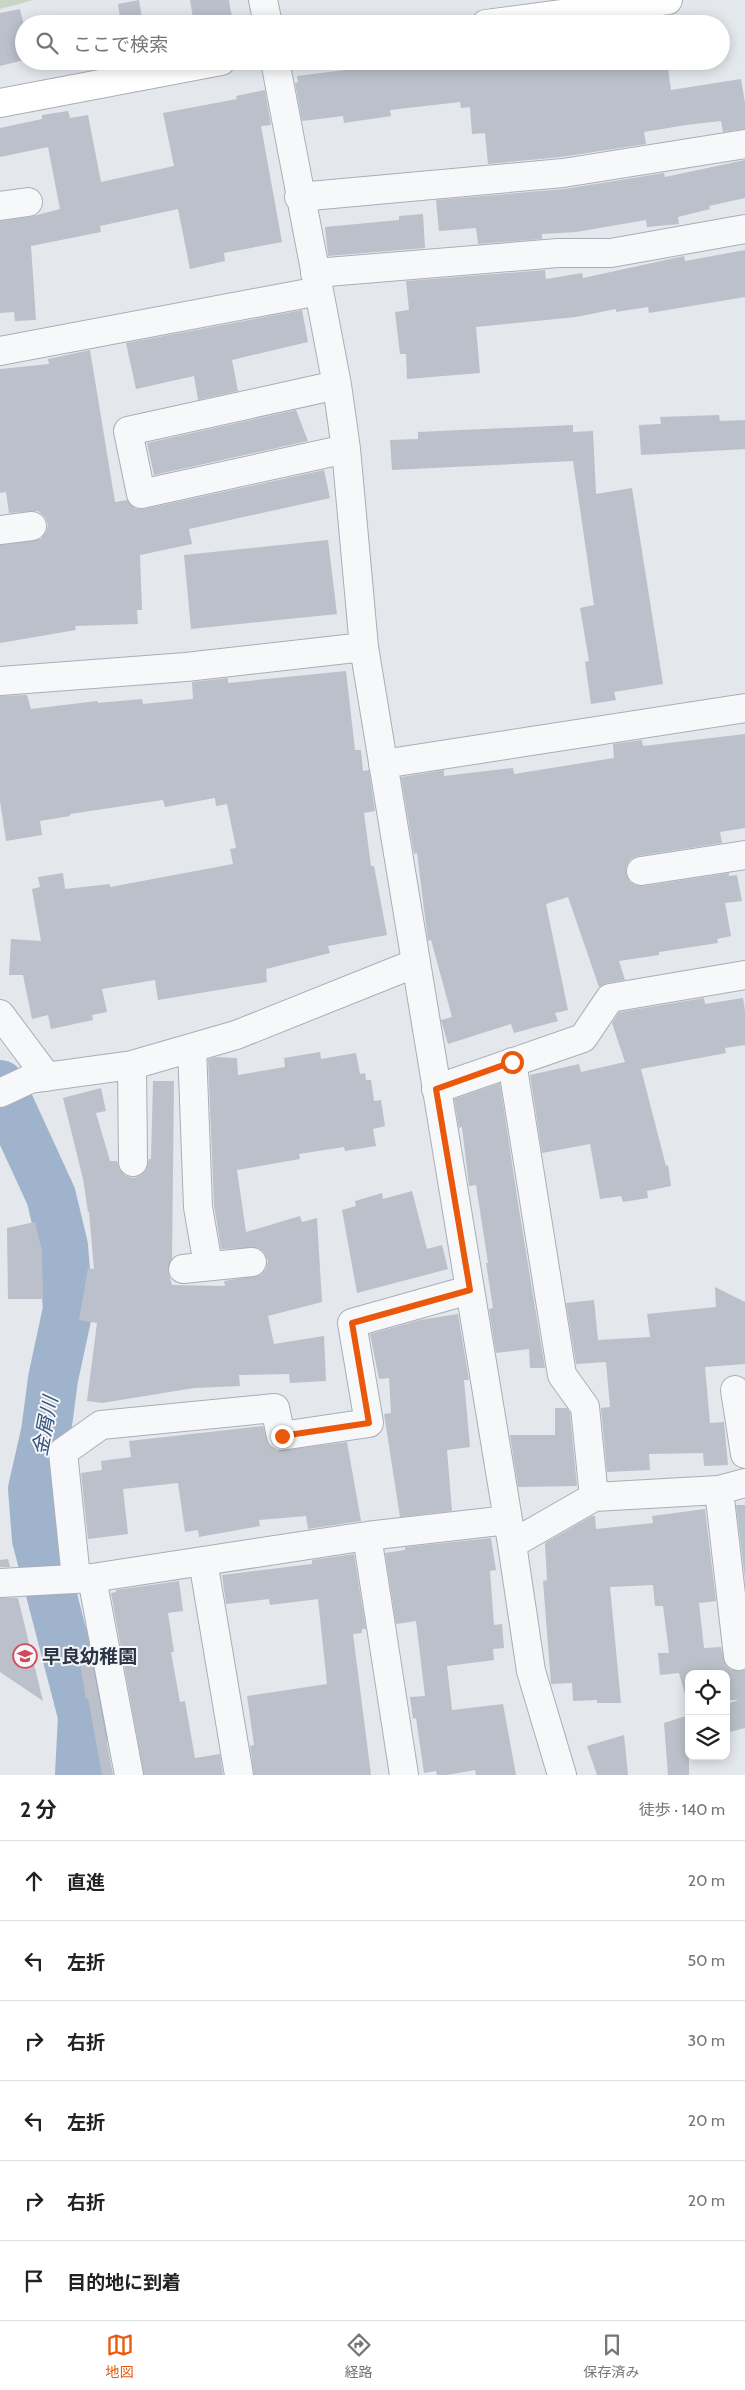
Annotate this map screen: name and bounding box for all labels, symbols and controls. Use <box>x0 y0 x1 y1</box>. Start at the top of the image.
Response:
search box <box>15 15 730 70</box>
icon: search <box>33 29 61 57</box>
text: ここで検索 <box>73 33 168 56</box>
route start <box>501 1051 524 1074</box>
water label: 金屑川 <box>27 1392 63 1458</box>
route end <box>271 1425 294 1448</box>
school or university icon: 早良幼稚園 <box>12 1643 38 1669</box>
place label: 早良幼稚園 <box>42 1645 137 1668</box>
map controls <box>685 1670 730 1760</box>
button: locate <box>685 1670 730 1715</box>
button: layers <box>685 1715 730 1760</box>
text: 2 分 <box>20 1797 57 1822</box>
text: 徒歩 · 140 m <box>639 1800 725 1819</box>
icon: ahead <box>20 1867 48 1895</box>
text: 直進 <box>67 1871 105 1894</box>
text: 20 m <box>688 1871 725 1890</box>
icon: left <box>20 1947 48 1975</box>
text: 左折 <box>67 1951 105 1974</box>
text: 50 m <box>688 1951 725 1970</box>
icon: right <box>20 2027 48 2055</box>
text: 右折 <box>67 2031 105 2054</box>
text: 30 m <box>688 2031 725 2050</box>
icon: left <box>20 2107 48 2135</box>
text: 左折 <box>67 2111 105 2134</box>
text: 20 m <box>688 2111 725 2130</box>
icon: right <box>20 2187 48 2215</box>
text: 右折 <box>67 2191 105 2214</box>
text: 20 m <box>688 2191 725 2210</box>
icon: arrive <box>20 2267 48 2295</box>
text: 目的地に到着 <box>67 2271 181 2294</box>
tab: 地図 <box>106 2331 134 2381</box>
tab: 経路 <box>345 2331 373 2381</box>
tab: 保存済み <box>584 2331 640 2381</box>

